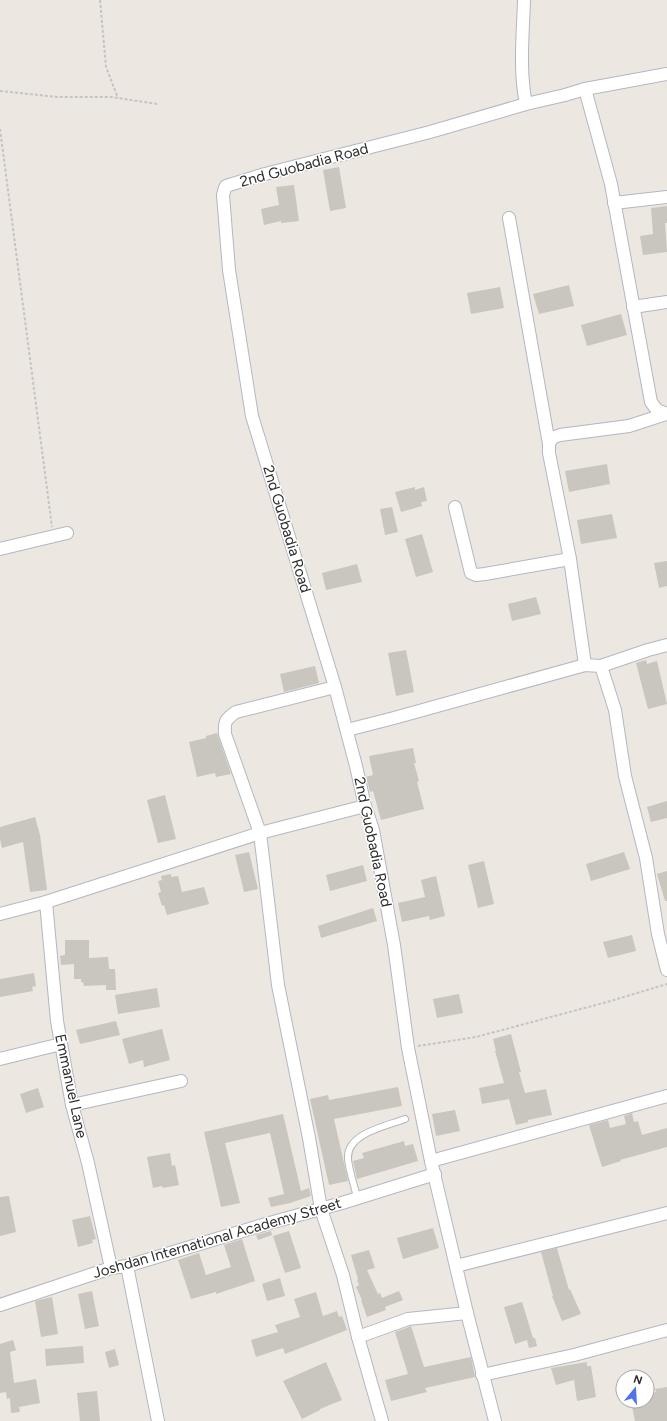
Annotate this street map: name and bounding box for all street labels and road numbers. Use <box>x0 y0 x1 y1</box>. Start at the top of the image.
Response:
street label: 2nd Guobadia Road <box>238 139 370 191</box>
street label: 2nd Guobadia Road <box>259 463 315 595</box>
street label: 2nd Guobadia Road <box>350 775 396 909</box>
street label: Emmanuel Lane <box>51 1032 91 1140</box>
street label: Joshdan International Academy Street <box>91 1194 344 1282</box>

